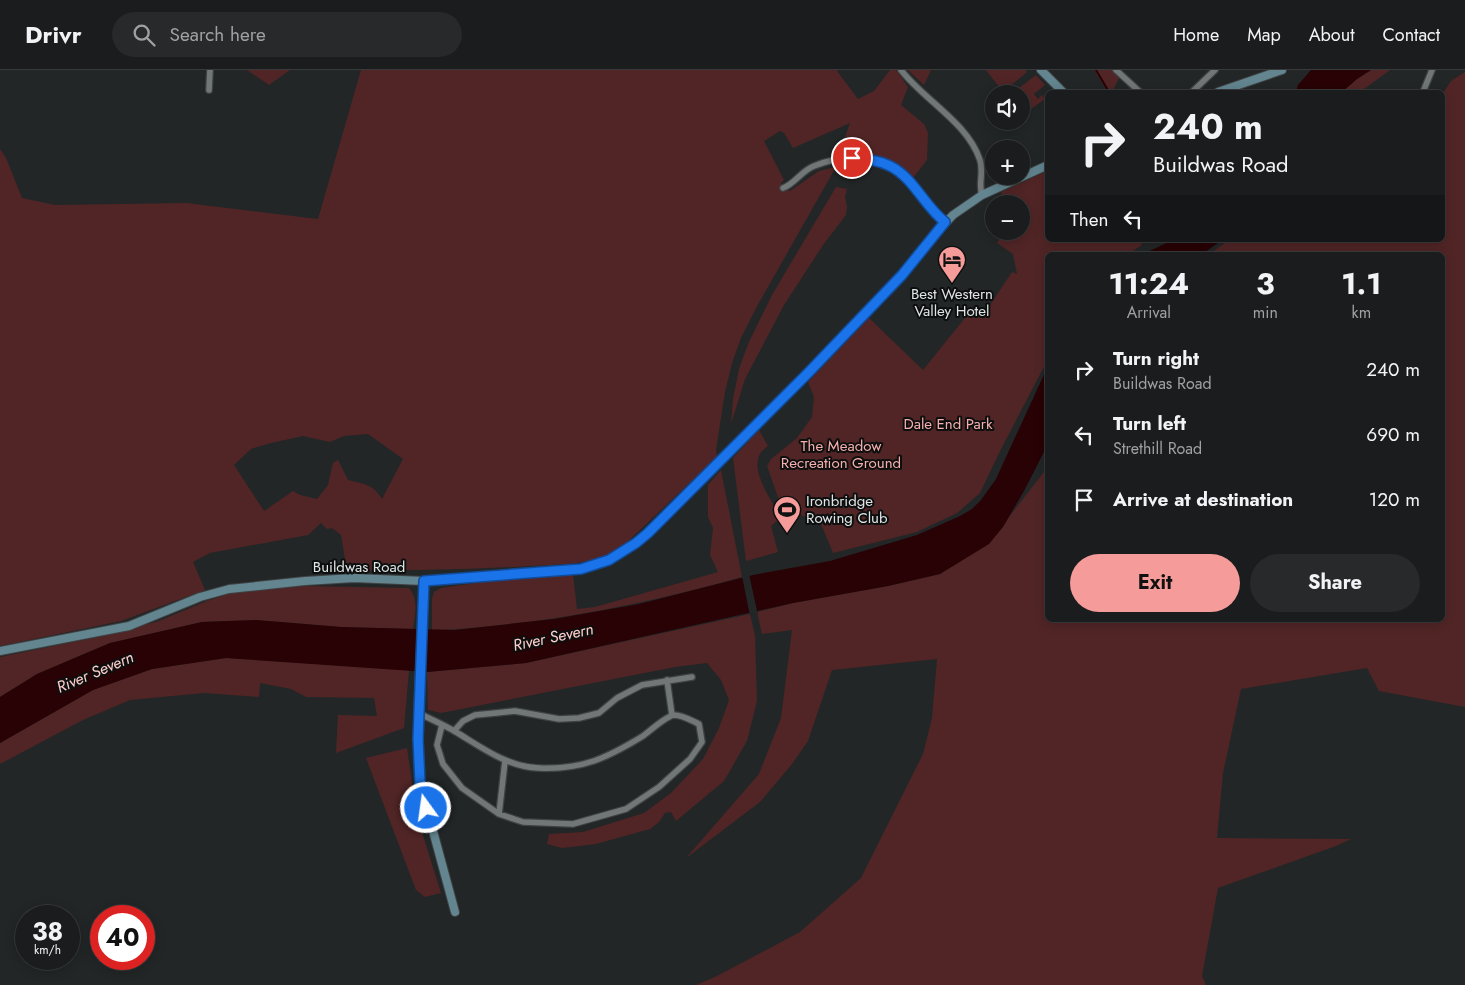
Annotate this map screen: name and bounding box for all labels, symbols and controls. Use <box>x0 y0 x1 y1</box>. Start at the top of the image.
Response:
search box <box>112 12 462 57</box>
text: Drivr <box>25 17 82 52</box>
icon: search <box>130 21 158 49</box>
text: Search here <box>170 21 266 48</box>
text: Home <box>1173 22 1219 48</box>
text: Map <box>1247 22 1281 48</box>
text: About <box>1309 22 1354 48</box>
text: Contact <box>1382 22 1440 48</box>
map controls <box>985 85 1030 240</box>
button: sound <box>985 85 1030 130</box>
text: 240 m <box>1153 102 1263 152</box>
icon: right <box>1070 110 1135 175</box>
pin <box>831 137 873 179</box>
button: + <box>985 140 1030 185</box>
icon: arrive <box>838 144 866 172</box>
text: Buildwas Road <box>1153 148 1289 180</box>
button: − <box>985 195 1030 240</box>
icon: left <box>1119 205 1147 233</box>
text: Then <box>1070 206 1109 233</box>
hotel icon: Best Western Valley Hotel <box>937 245 967 284</box>
text: 11:24 <box>1108 262 1189 305</box>
text: 3 <box>1256 262 1275 305</box>
text: 1.1 <box>1341 262 1381 305</box>
place label: Best Western Valley Hotel <box>911 283 993 322</box>
text: Arrival <box>1127 301 1171 324</box>
text: min <box>1253 301 1278 324</box>
text: km <box>1352 301 1371 324</box>
text: Turn right <box>1113 345 1199 372</box>
icon: right <box>1070 356 1098 384</box>
text: 240 m <box>1366 356 1420 383</box>
text: Buildwas Road <box>1113 372 1212 395</box>
text: Turn left <box>1113 410 1186 437</box>
park label: Dale End Park <box>904 413 993 435</box>
icon: left <box>1070 421 1098 449</box>
text: 690 m <box>1366 421 1420 448</box>
park label: The Meadow Recreation Ground <box>781 435 901 474</box>
text: Strethill Road <box>1113 437 1202 460</box>
icon: arrive <box>1070 486 1098 514</box>
text: Arrive at destination <box>1113 486 1293 513</box>
text: 120 m <box>1369 486 1420 513</box>
place label: Ironbridge Rowing Club <box>806 490 888 529</box>
sports icon: Ironbridge Rowing Club <box>772 495 802 534</box>
button: Exit <box>1070 554 1240 612</box>
button: Share <box>1250 554 1420 612</box>
street label: Buildwas Road <box>313 556 405 578</box>
water label: River Severn <box>511 617 595 657</box>
water label: River Severn <box>53 645 137 699</box>
position arrow <box>399 781 451 833</box>
speed limit sign: 40 <box>90 905 155 970</box>
text: 38 <box>32 913 63 949</box>
text: km/h <box>34 941 61 959</box>

